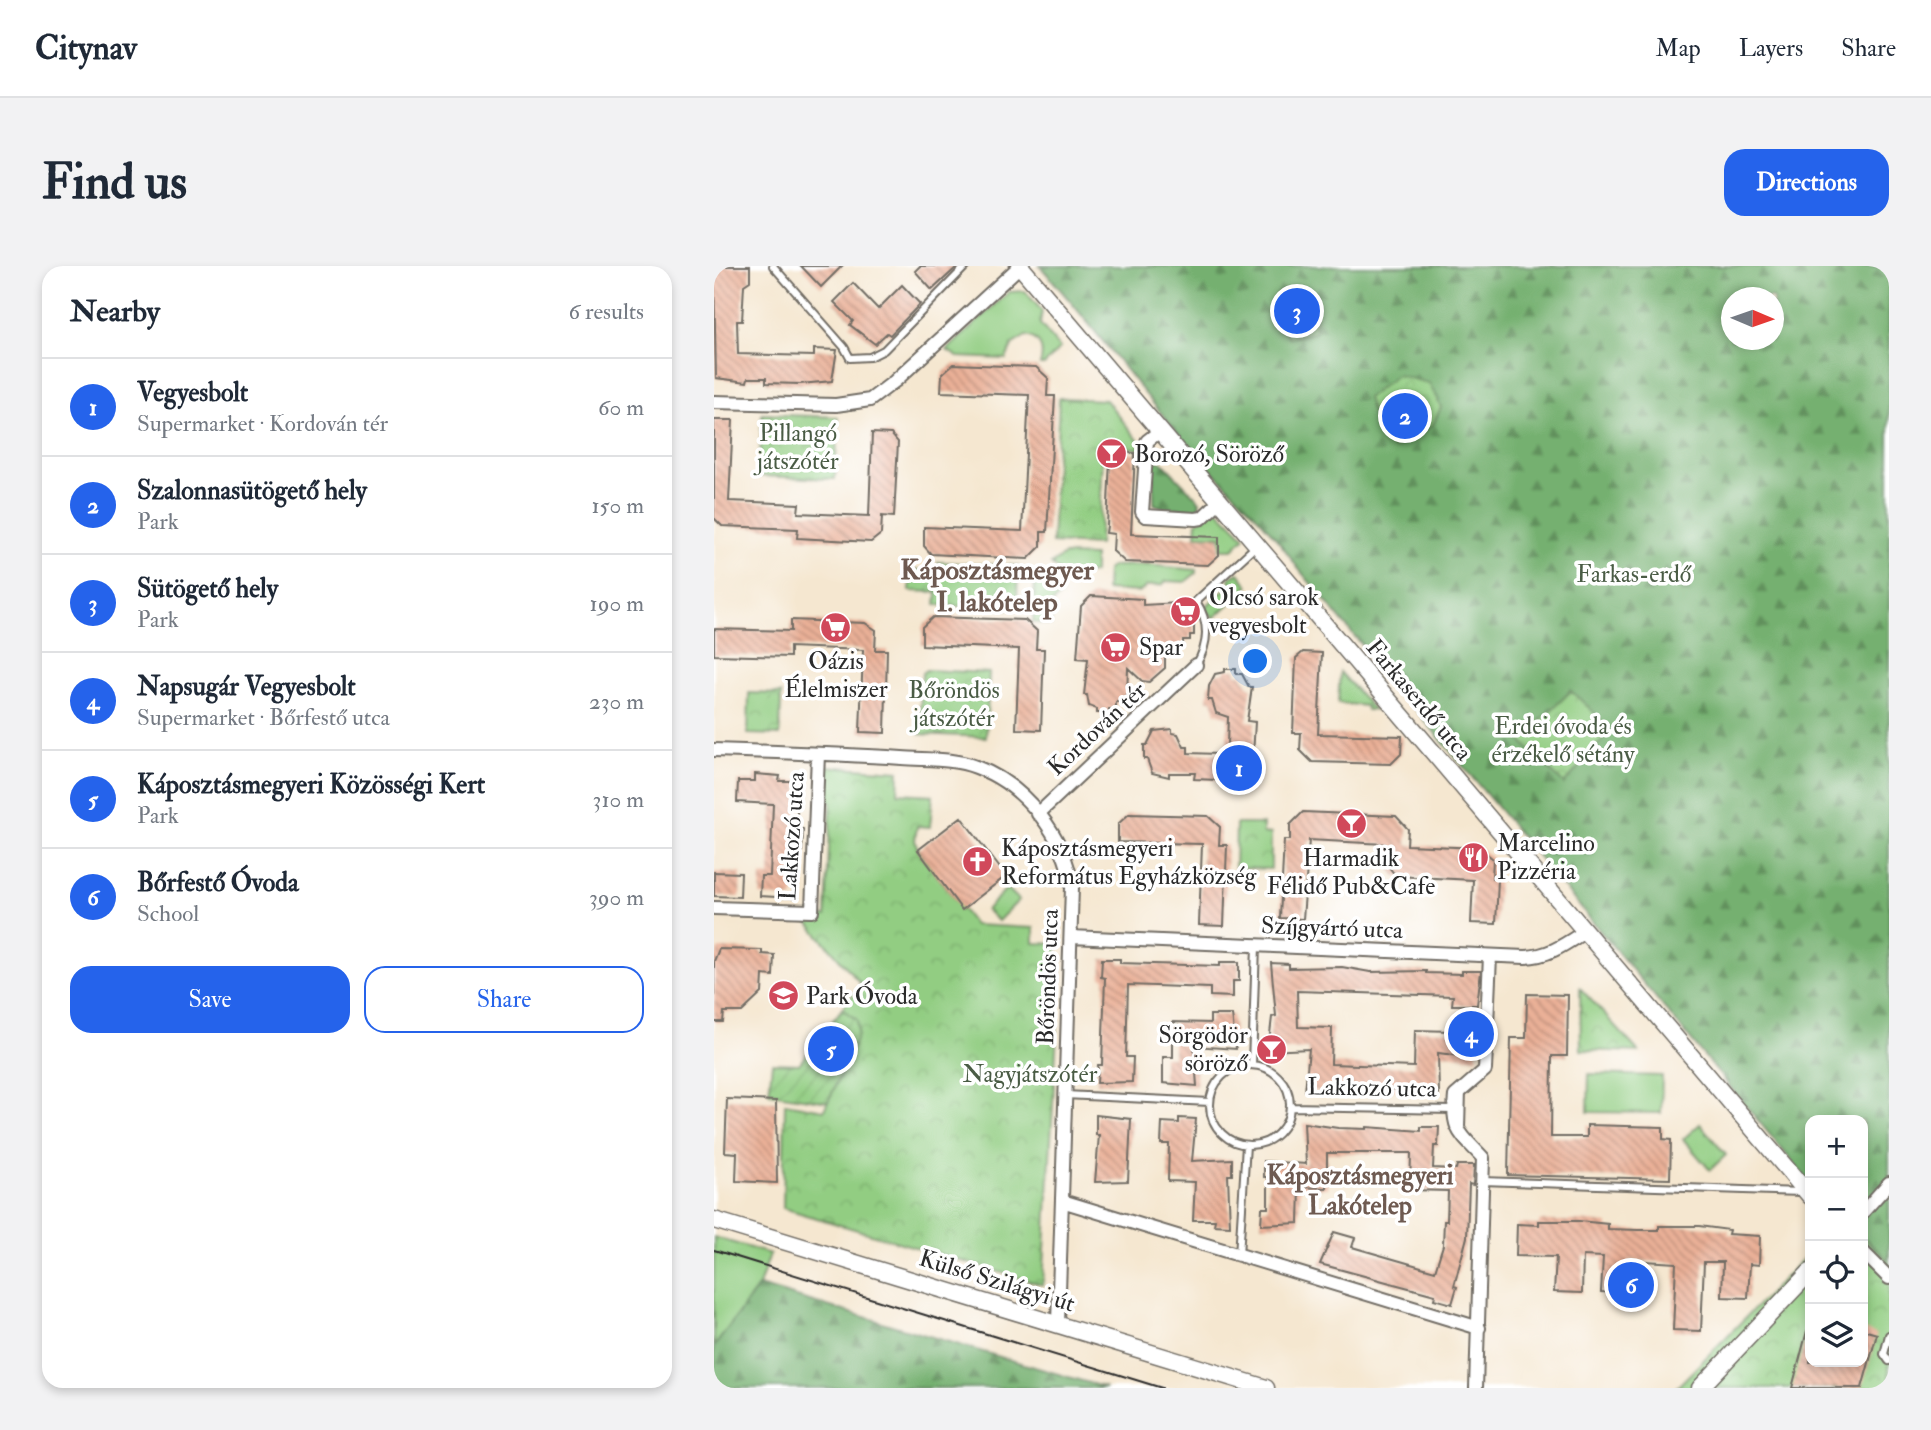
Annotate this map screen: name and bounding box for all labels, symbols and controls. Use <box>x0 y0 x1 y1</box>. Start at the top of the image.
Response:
text: Citynav <box>35 28 137 69</box>
text: Map <box>1656 33 1701 64</box>
text: Layers <box>1739 33 1803 64</box>
text: Share <box>1841 33 1896 64</box>
button: Directions <box>1724 149 1889 216</box>
text: Find us <box>42 152 187 213</box>
pin: 3 <box>1274 285 1320 337</box>
north arrow <box>1721 287 1784 350</box>
text: Nearby <box>70 293 160 330</box>
text: 6 results <box>569 297 644 326</box>
text: Vegyesbolt <box>137 377 248 409</box>
pin: 2 <box>1382 390 1428 442</box>
text: 1 <box>89 393 97 422</box>
text: 60 m <box>598 393 644 422</box>
text: Supermarket · Kordován tér <box>137 409 388 438</box>
park label: Pillangó játszótér <box>753 418 839 477</box>
bar icon: Borozó, Söröző <box>1094 437 1128 471</box>
place label: Borozó, Söröző <box>1134 439 1285 470</box>
text: Szalonnasütögető hely <box>137 475 367 507</box>
text: 2 <box>87 491 99 520</box>
text: 150 m <box>591 491 644 520</box>
text: Park <box>137 507 179 536</box>
district label: Káposztásmegyer I. lakótelep <box>900 553 1094 620</box>
park label: Farkas-erdő <box>1577 559 1692 590</box>
text: Sütögető hely <box>137 573 278 605</box>
place label: Olcsó sarok vegyesbolt <box>1208 582 1319 641</box>
text: 3 <box>89 589 97 618</box>
text: 190 m <box>590 589 644 618</box>
supermarket icon: Olcsó sarok vegyesbolt <box>1169 594 1203 628</box>
text: Park <box>137 605 179 634</box>
supermarket icon: Oázis Élelmiszer <box>819 610 853 644</box>
supermarket icon: Spar <box>1099 630 1133 664</box>
place label: Spar <box>1139 632 1183 663</box>
street label: Farkaserdő utca <box>1359 633 1480 768</box>
your location <box>1238 644 1272 678</box>
place label: Oázis Élelmiszer <box>784 646 888 705</box>
text: Napsugár Vegyesbolt <box>137 671 356 703</box>
park label: Bőröndös játszótér <box>908 675 1000 734</box>
street label: Kordován tér <box>1041 675 1153 783</box>
text: 4 <box>87 687 99 716</box>
text: 230 m <box>589 687 644 716</box>
text: Supermarket · Bőrfestő utca <box>137 703 390 732</box>
park label: Erdei óvoda és érzékelő sétány <box>1492 711 1635 770</box>
pin: 1 <box>1216 742 1262 794</box>
text: Káposztásmegyeri Közösségi Kert <box>137 769 485 801</box>
street label: Lakkozó utca <box>772 769 812 901</box>
text: 5 <box>88 785 98 814</box>
text: 310 m <box>593 785 644 814</box>
text: Park <box>137 801 179 830</box>
bar icon: Harmadik Félidő Pub&Cafe <box>1334 807 1368 841</box>
place label: Marcelino Pizzéria <box>1497 828 1595 887</box>
place label: Káposztásmegyeri Református Egyházközség <box>1001 833 1257 892</box>
restaurant icon: Marcelino Pizzéria <box>1457 840 1491 874</box>
place label: Harmadik Félidő Pub&Cafe <box>1267 843 1435 902</box>
church icon: Káposztásmegyeri Református Egyházközség <box>961 845 995 879</box>
text: Bőrfestő Óvoda <box>137 867 299 899</box>
text: 6 <box>87 883 99 912</box>
text: 390 m <box>589 883 644 912</box>
text: School <box>137 899 199 928</box>
street label: Bőröndös utca <box>1030 907 1066 1046</box>
street label: Szíjgyártó utca <box>1261 910 1405 946</box>
button: Save <box>70 966 350 1033</box>
button: Share <box>364 966 644 1033</box>
school or university icon: Park Óvoda <box>766 979 800 1013</box>
place label: Park Óvoda <box>806 980 919 1012</box>
pin: 4 <box>1448 1008 1494 1060</box>
place label: Sörgödör söröző <box>1159 1020 1248 1079</box>
pin: 5 <box>808 1023 854 1075</box>
bar icon: Sörgödör söröző <box>1254 1032 1288 1066</box>
park label: Nagyjátszótér <box>963 1059 1097 1090</box>
street label: Lakkozó utca <box>1307 1071 1438 1105</box>
map controls <box>1805 1115 1868 1367</box>
button: + <box>1805 1115 1868 1178</box>
district label: Káposztásmegyeri Lakótelep <box>1267 1160 1453 1223</box>
button: − <box>1805 1178 1868 1241</box>
button: locate <box>1805 1241 1868 1304</box>
street label: Külső Szilágyi út <box>915 1243 1079 1319</box>
pin: 6 <box>1608 1259 1654 1311</box>
button: layers <box>1805 1304 1868 1367</box>

